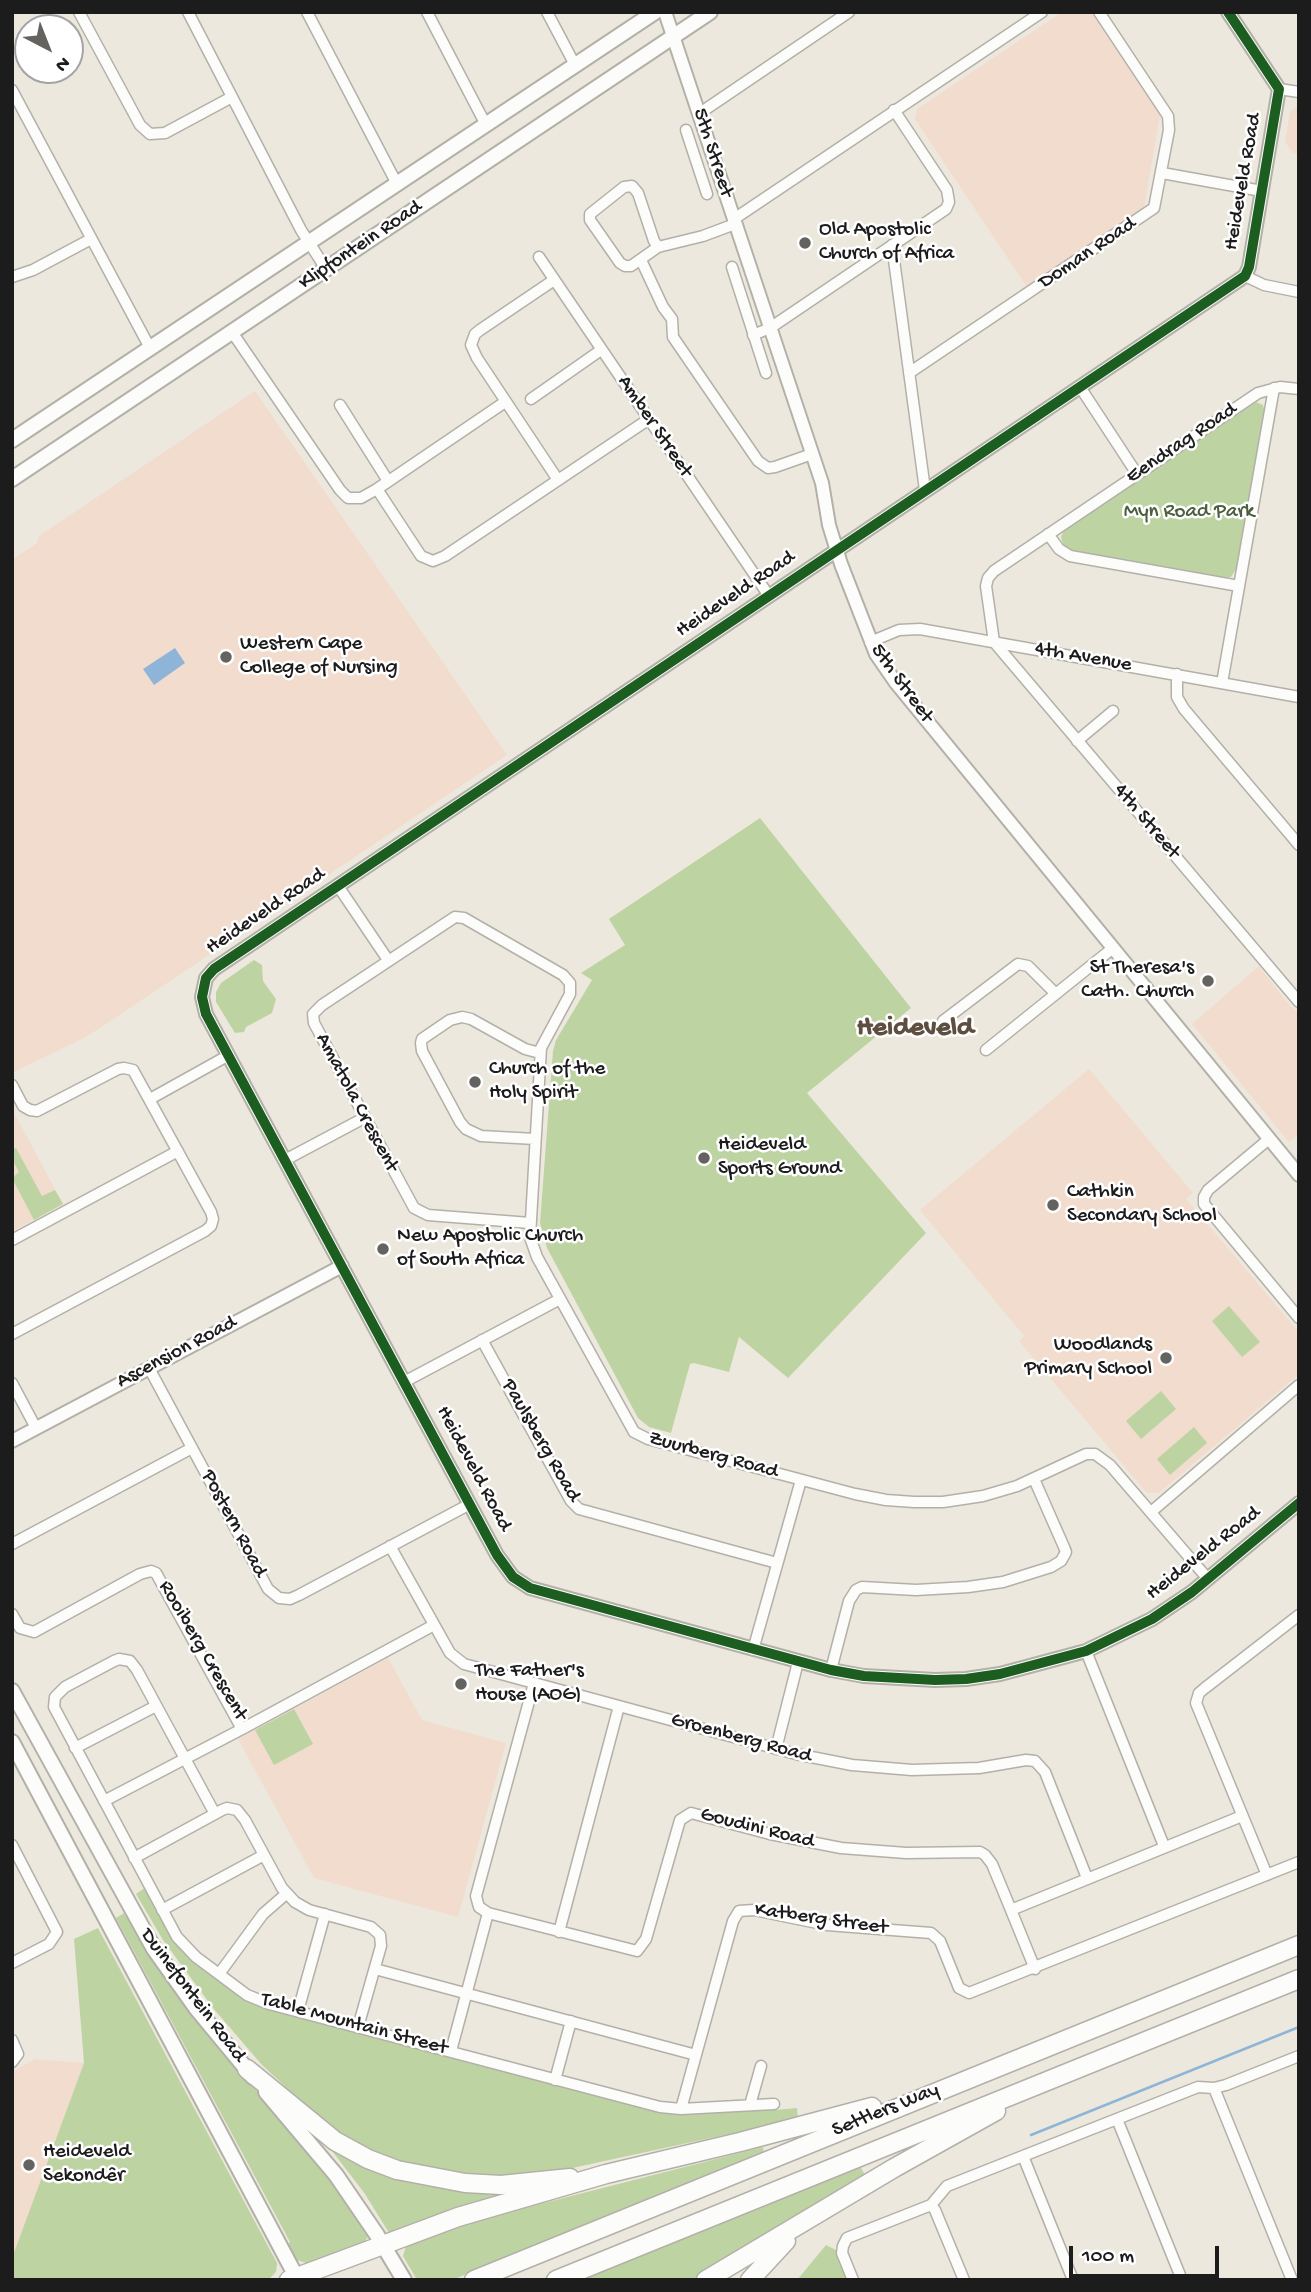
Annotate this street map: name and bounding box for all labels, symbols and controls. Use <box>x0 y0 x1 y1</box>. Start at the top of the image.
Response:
north arrow <box>14 14 84 84</box>
text: N <box>50 51 74 76</box>
street label: 5th Street <box>686 105 738 201</box>
street label: Heideveld Road <box>1220 112 1268 252</box>
street label: Klipfontein Road <box>295 196 427 296</box>
street label: Doman Road <box>1035 212 1141 296</box>
place label: Old Apostolic Church of Africa <box>819 218 954 268</box>
marker: Old Apostolic Church of Africa <box>797 235 813 251</box>
street label: Amber Street <box>611 371 697 483</box>
street label: Eendrag Road <box>1122 398 1242 490</box>
park label: Myn Road Park <box>1124 500 1254 526</box>
street label: Heideveld Road <box>672 546 800 644</box>
place label: Western Cape College of Nursing <box>240 632 398 682</box>
street label: 4th Avenue <box>1033 637 1133 679</box>
street label: 5th Street <box>864 639 938 729</box>
marker: Western Cape College of Nursing <box>218 649 234 665</box>
street label: 4th Street <box>1107 779 1185 865</box>
street label: Heideveld Road <box>202 863 330 961</box>
place label: St Theresa's Cath. Church <box>1081 956 1194 1006</box>
marker: St Theresa's Cath. Church <box>1200 973 1216 989</box>
district label: Heideveld <box>857 1013 973 1047</box>
street label: Amatola Crescent <box>309 1029 403 1177</box>
place label: Church of the Holy Spirit <box>489 1057 605 1107</box>
marker: Church of the Holy Spirit <box>467 1074 483 1090</box>
place label: Heideveld Sports Ground <box>718 1133 841 1183</box>
marker: Heideveld Sports Ground <box>696 1150 712 1166</box>
place label: Cathkin Secondary School <box>1067 1180 1217 1230</box>
marker: Cathkin Secondary School <box>1045 1197 1061 1213</box>
place label: New Apostolic Church of South Africa <box>397 1224 583 1274</box>
marker: New Apostolic Church of South Africa <box>375 1241 391 1257</box>
street label: Ascension Road <box>113 1311 241 1395</box>
place label: Woodlands Primary School <box>1025 1333 1152 1383</box>
marker: Woodlands Primary School <box>1158 1350 1174 1366</box>
street label: Paulsberg Road <box>495 1375 585 1507</box>
street label: Heideveld Road <box>429 1402 517 1536</box>
street label: Zuurberg Road <box>646 1427 780 1485</box>
street label: Postern Road <box>194 1466 272 1582</box>
street label: Heideveld Road <box>1142 1501 1266 1607</box>
street label: Rooiberg Crescent <box>152 1576 252 1726</box>
place label: The Father's House (AOG) <box>475 1659 584 1709</box>
marker: The Father's House (AOG) <box>453 1676 469 1692</box>
street label: Groenberg Road <box>668 1708 814 1770</box>
street label: Goudini Road <box>698 1803 816 1855</box>
street label: Katberg Street <box>753 1898 889 1942</box>
street label: Duinefontein Road <box>133 1924 251 2068</box>
street label: Table Mountain Street <box>258 1988 450 2062</box>
street label: Settlers Way <box>829 2078 943 2144</box>
place label: Heideveld Sekondêr <box>43 2140 131 2190</box>
marker: Heideveld Sekondêr <box>21 2157 37 2173</box>
scale bar <box>1073 2232 1224 2276</box>
text: 100 m <box>1082 2245 1134 2270</box>

